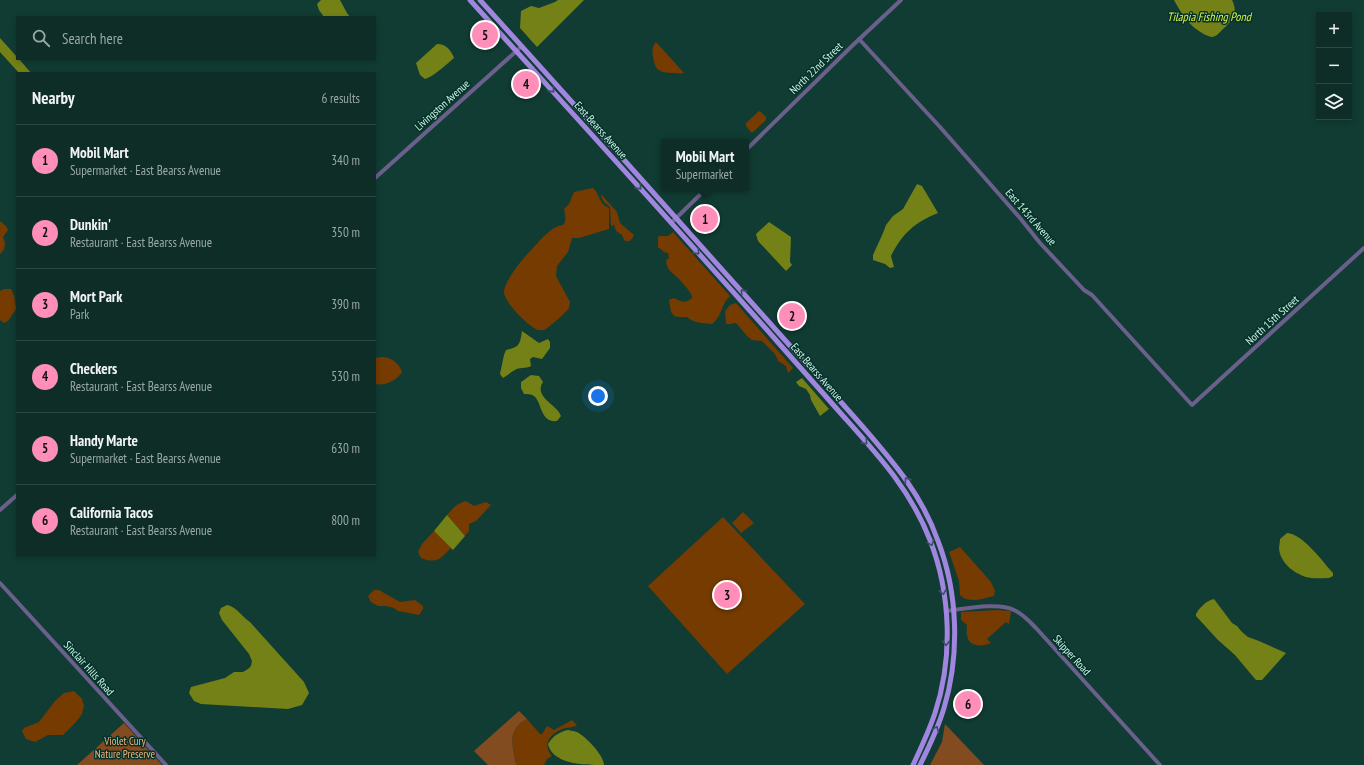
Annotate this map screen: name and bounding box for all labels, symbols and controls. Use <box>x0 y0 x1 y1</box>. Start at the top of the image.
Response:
water label: Tilapia Fishing Pond <box>1167 9 1253 24</box>
map controls <box>1316 12 1352 120</box>
button: + <box>1316 12 1352 48</box>
search box <box>16 16 376 60</box>
pin: 5 <box>472 20 498 50</box>
icon: search <box>30 27 52 49</box>
text: Search here <box>62 29 123 48</box>
street label: North 22nd Street <box>786 39 846 97</box>
button: − <box>1316 48 1352 84</box>
pin: 4 <box>513 69 539 99</box>
street label: Livingston Avenue <box>412 76 473 133</box>
button: layers <box>1316 84 1352 120</box>
one-way arrow <box>547 85 554 93</box>
text: Nearby <box>32 87 75 109</box>
text: 6 results <box>321 90 360 107</box>
street label: East Bearss Avenue <box>572 98 631 162</box>
popup <box>661 139 749 191</box>
text: Mobil Mart <box>70 143 129 162</box>
text: Mobil Mart <box>676 147 734 166</box>
text: 1 <box>42 152 48 169</box>
text: 340 m <box>331 152 360 169</box>
text: Supermarket · East Bearss Avenue <box>70 162 221 179</box>
text: Supermarket <box>676 166 733 183</box>
one-way arrow <box>634 182 641 189</box>
street label: East 143rd Avenue <box>1003 186 1060 249</box>
pin: 1 <box>692 204 718 234</box>
text: Dunkin' <box>70 215 111 234</box>
text: 2 <box>42 224 48 241</box>
text: 350 m <box>331 224 360 241</box>
text: Restaurant · East Bearss Avenue <box>70 234 212 251</box>
one-way arrow <box>693 247 700 255</box>
text: Mort Park <box>70 287 122 306</box>
one-way arrow <box>740 289 748 297</box>
street label: North 15th Street <box>1242 292 1302 348</box>
text: 3 <box>42 296 48 313</box>
text: 390 m <box>331 296 360 313</box>
pin: 2 <box>779 301 805 331</box>
text: Park <box>70 306 89 323</box>
street label: East Bearss Avenue <box>788 340 846 404</box>
text: Checkers <box>70 359 117 378</box>
text: 4 <box>42 368 48 385</box>
text: 530 m <box>331 368 360 385</box>
text: Restaurant · East Bearss Avenue <box>70 378 212 395</box>
your location <box>588 386 608 406</box>
text: Handy Marte <box>70 431 138 450</box>
one-way arrow <box>861 437 868 444</box>
text: 5 <box>42 440 48 457</box>
text: 630 m <box>331 440 360 457</box>
text: Supermarket · East Bearss Avenue <box>70 450 221 467</box>
one-way arrow <box>904 477 912 484</box>
text: California Tacos <box>70 503 153 522</box>
text: 6 <box>42 512 48 529</box>
text: 800 m <box>331 512 360 529</box>
text: Restaurant · East Bearss Avenue <box>70 522 212 539</box>
one-way arrow <box>927 540 935 547</box>
pin: 3 <box>714 580 740 610</box>
one-way arrow <box>938 589 947 595</box>
street label: Skipper Road <box>1050 632 1094 678</box>
street label: Sinclair Hills Road <box>61 638 117 698</box>
one-way arrow <box>942 640 951 646</box>
pin: 6 <box>955 689 981 719</box>
one-way arrow <box>932 726 940 733</box>
park label: Violet Cury Nature Preserve <box>95 734 156 761</box>

